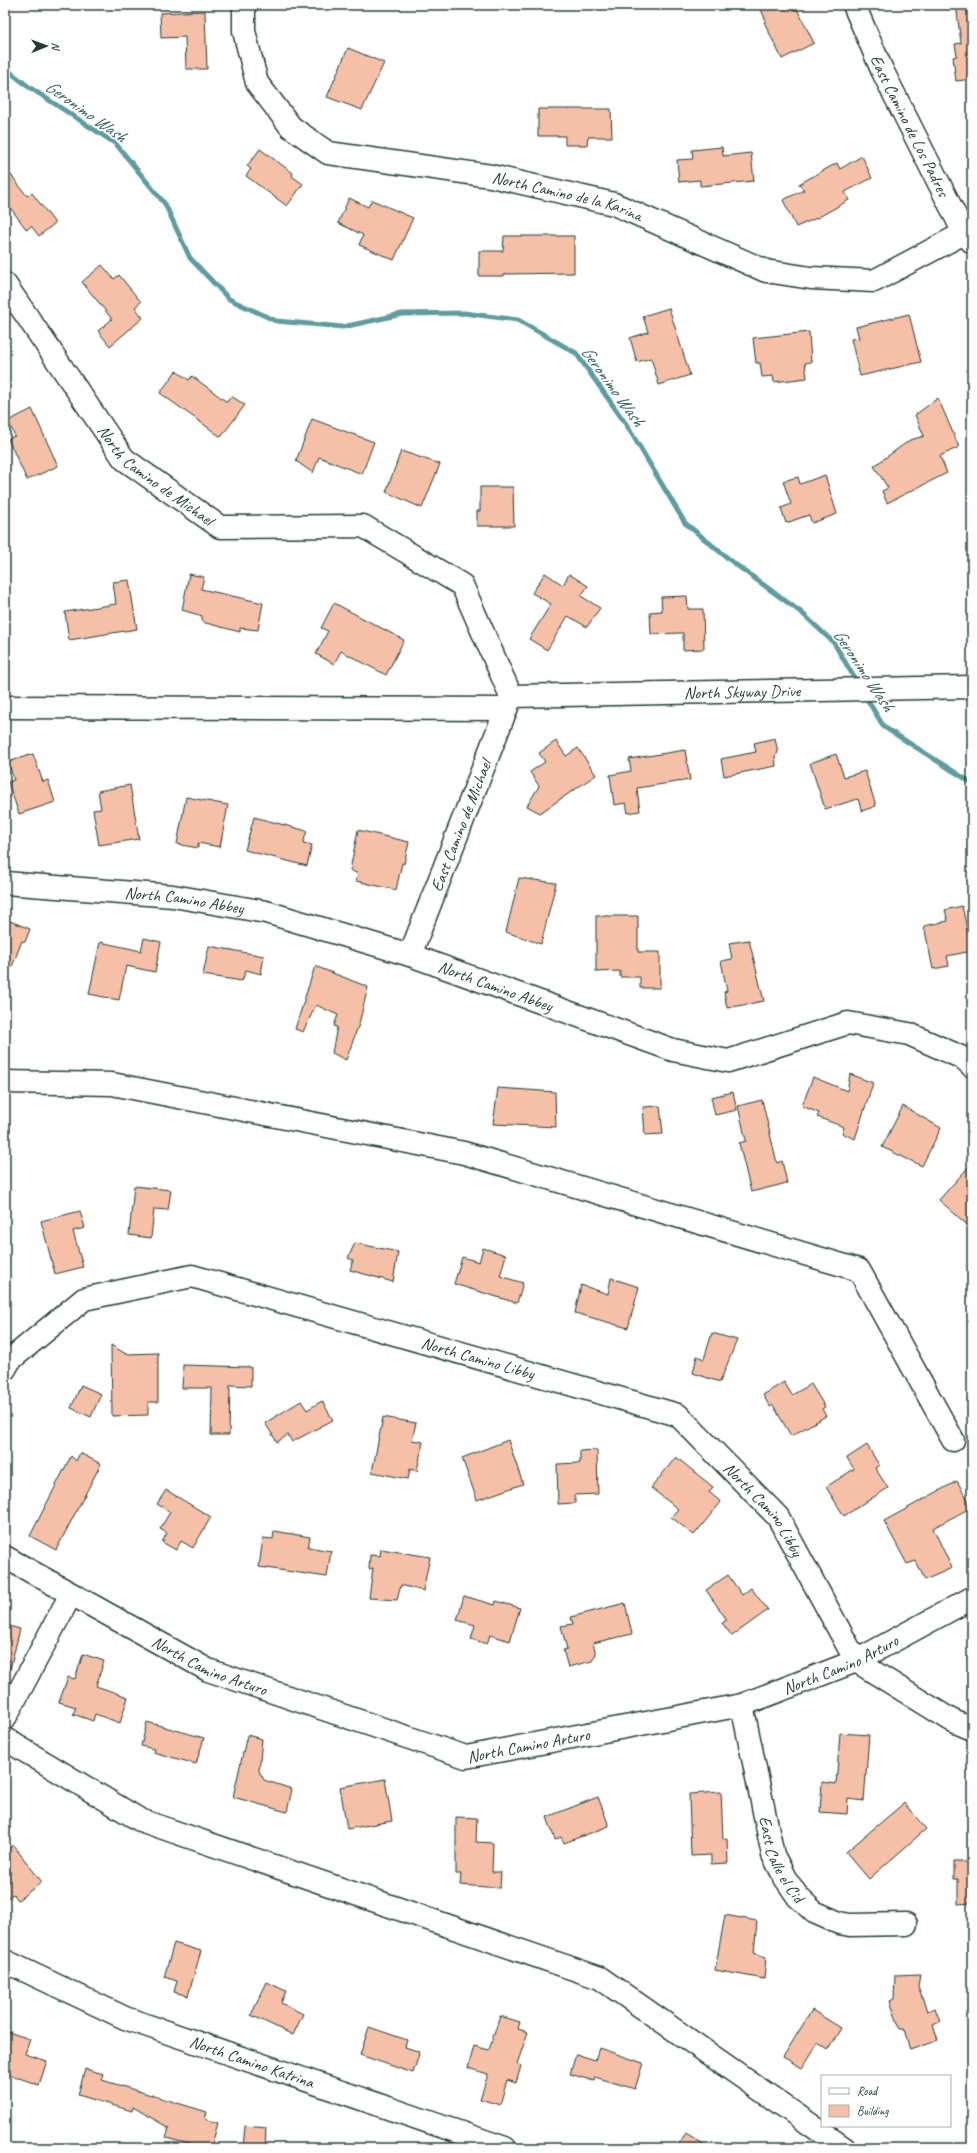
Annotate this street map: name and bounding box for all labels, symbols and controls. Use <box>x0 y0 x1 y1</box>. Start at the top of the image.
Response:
north arrow <box>26 26 66 66</box>
text: N <box>49 42 63 52</box>
street label: East Camino de Los Padres <box>866 52 955 202</box>
water label: Geronimo Wash <box>41 75 132 148</box>
street label: North Camino de la Karina <box>490 167 648 227</box>
water label: Geronimo Wash <box>576 341 651 432</box>
street label: North Camino de Michael <box>93 421 220 532</box>
water label: Geronimo Wash <box>829 625 900 717</box>
street label: North Skyway Drive <box>684 680 802 704</box>
street label: East Camino de Michael <box>426 754 497 894</box>
street label: North Camino Abbey <box>124 882 246 919</box>
street label: North Camino Abbey <box>435 956 556 1017</box>
street label: North Camino Libby <box>419 1332 538 1385</box>
street label: North Camino Libby <box>719 1458 808 1561</box>
street label: North Camino Arturo <box>780 1630 903 1699</box>
street label: North Camino Arturo <box>148 1631 271 1700</box>
street label: North Camino Arturo <box>465 1724 592 1768</box>
street label: East Calle el Cid <box>754 1814 810 1909</box>
street label: North Camino Katrina <box>187 2031 318 2093</box>
legend <box>821 2075 951 2127</box>
text: Road <box>857 2083 879 2099</box>
text: Building <box>857 2103 889 2119</box>

